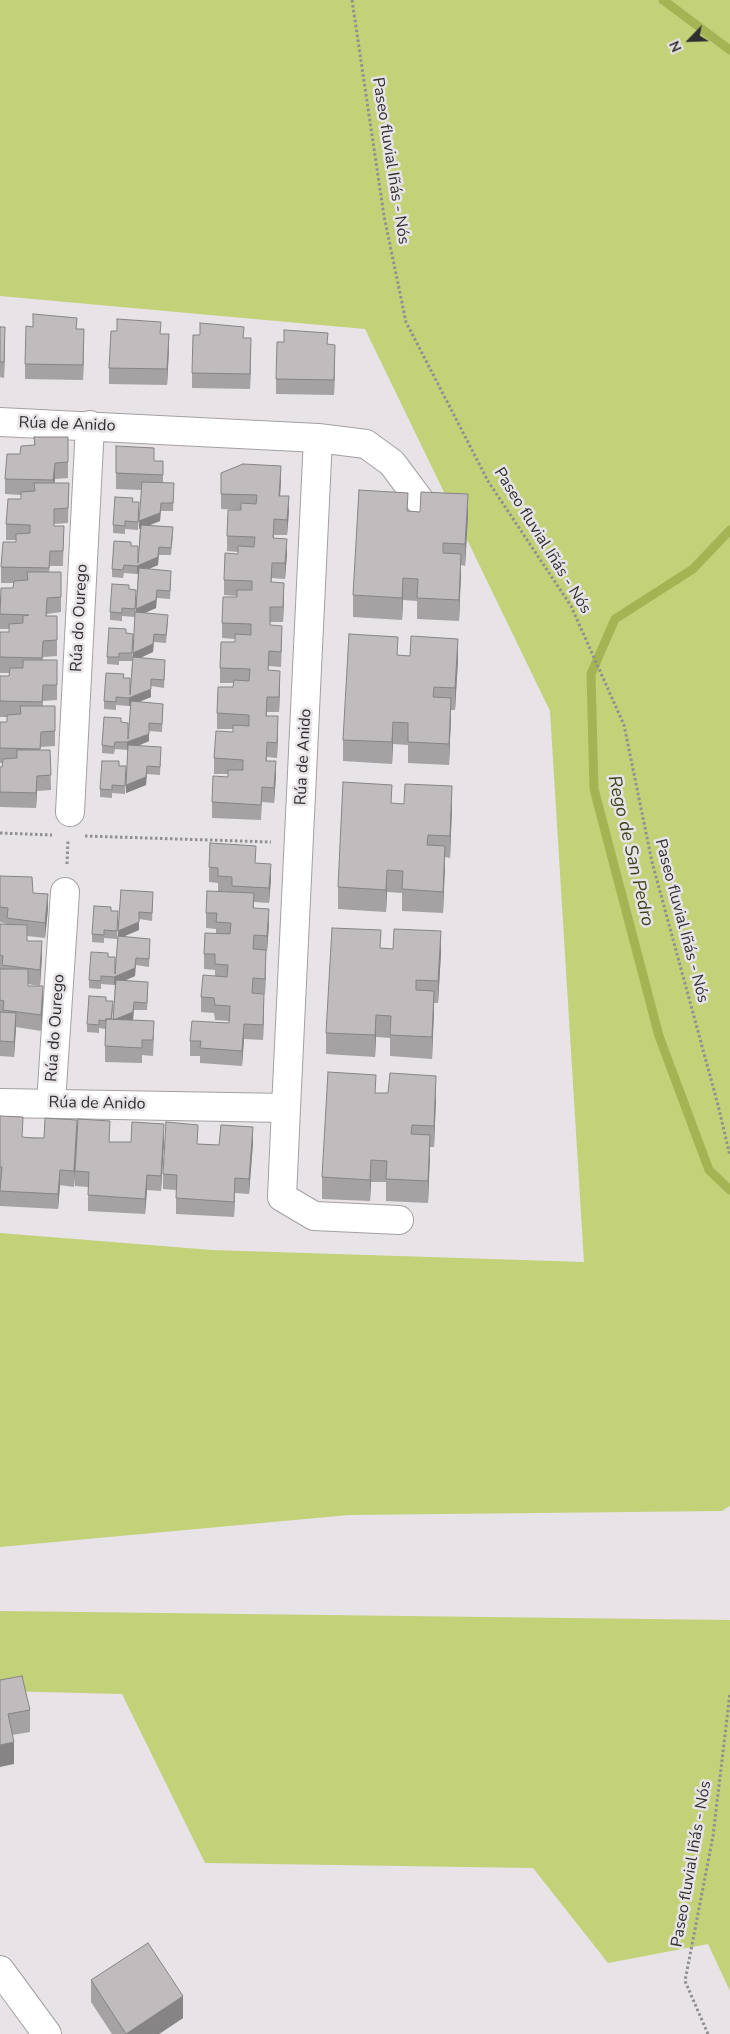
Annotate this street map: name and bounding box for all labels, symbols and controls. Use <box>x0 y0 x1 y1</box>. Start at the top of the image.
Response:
north arrow <box>665 15 715 65</box>
text: N <box>665 38 687 55</box>
street label: Paseo fluvial Iñás - Nós <box>367 76 413 246</box>
street label: Rúa de Anido <box>18 414 116 436</box>
street label: Paseo fluvial Iñás - Nós <box>489 464 595 618</box>
street label: Rúa do Ourego <box>68 563 92 673</box>
street label: Rúa de Anido <box>292 708 316 806</box>
water label: Rego de San Pedro <box>602 773 658 929</box>
street label: Paseo fluvial Iñás - Nós <box>650 837 712 1005</box>
street label: Rúa do Ourego <box>43 973 69 1083</box>
street label: Rúa de Anido <box>48 1094 146 1114</box>
street label: Paseo fluvial Iñás - Nós <box>668 1779 716 1949</box>

